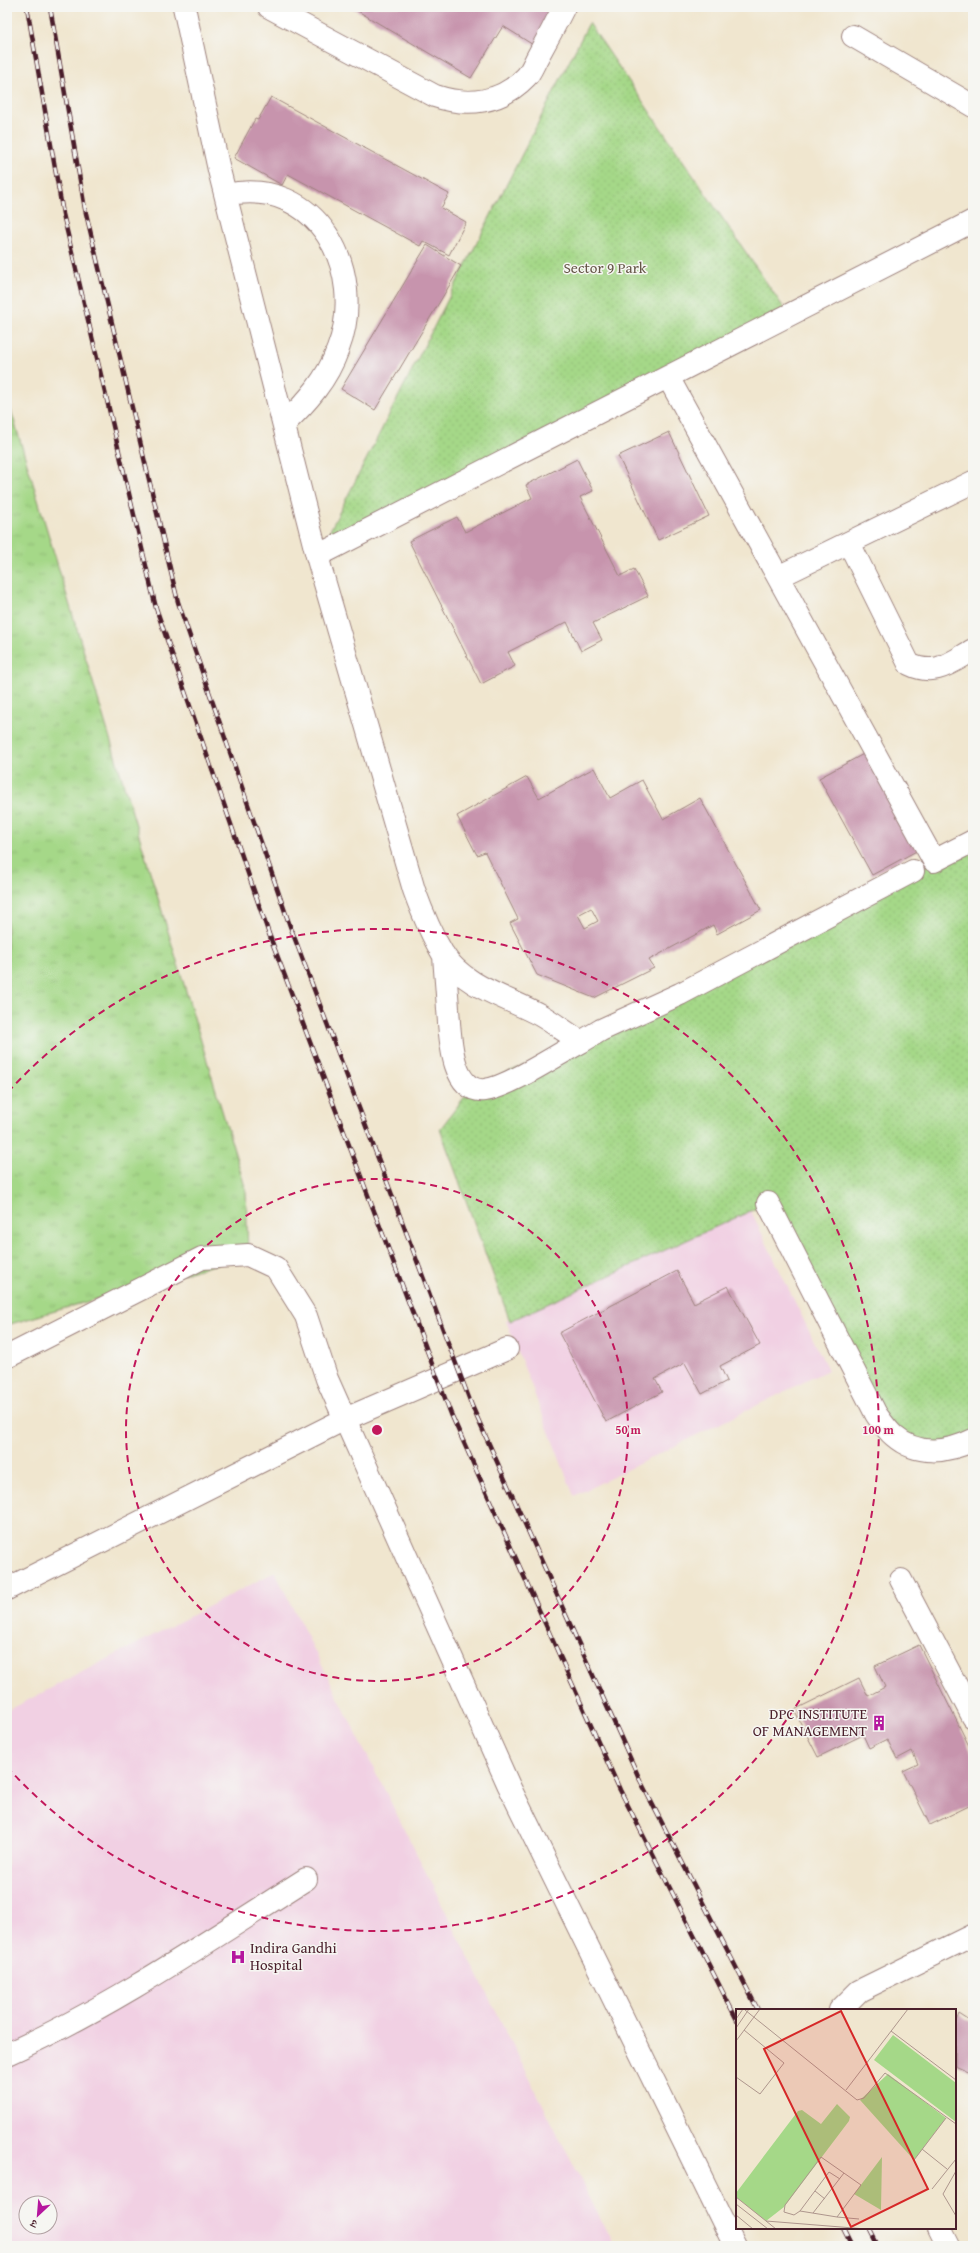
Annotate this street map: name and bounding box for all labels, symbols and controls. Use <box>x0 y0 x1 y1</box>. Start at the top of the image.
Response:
park label: Sector 9 Park <box>564 257 647 278</box>
text: 50 m <box>615 1421 641 1438</box>
text: 100 m <box>862 1421 895 1438</box>
centre of rings <box>370 1423 384 1437</box>
place label: DPC INSTITUTE OF MANAGEMENT <box>753 1703 868 1741</box>
building icon: DPC INSTITUTE OF MANAGEMENT <box>870 1714 888 1732</box>
place label: Indira Gandhi Hospital <box>250 1937 337 1975</box>
hospital icon: Indira Gandhi Hospital <box>229 1948 247 1966</box>
inset map <box>736 2009 956 2229</box>
north arrow <box>18 2195 58 2235</box>
text: उ <box>26 2215 41 2233</box>

